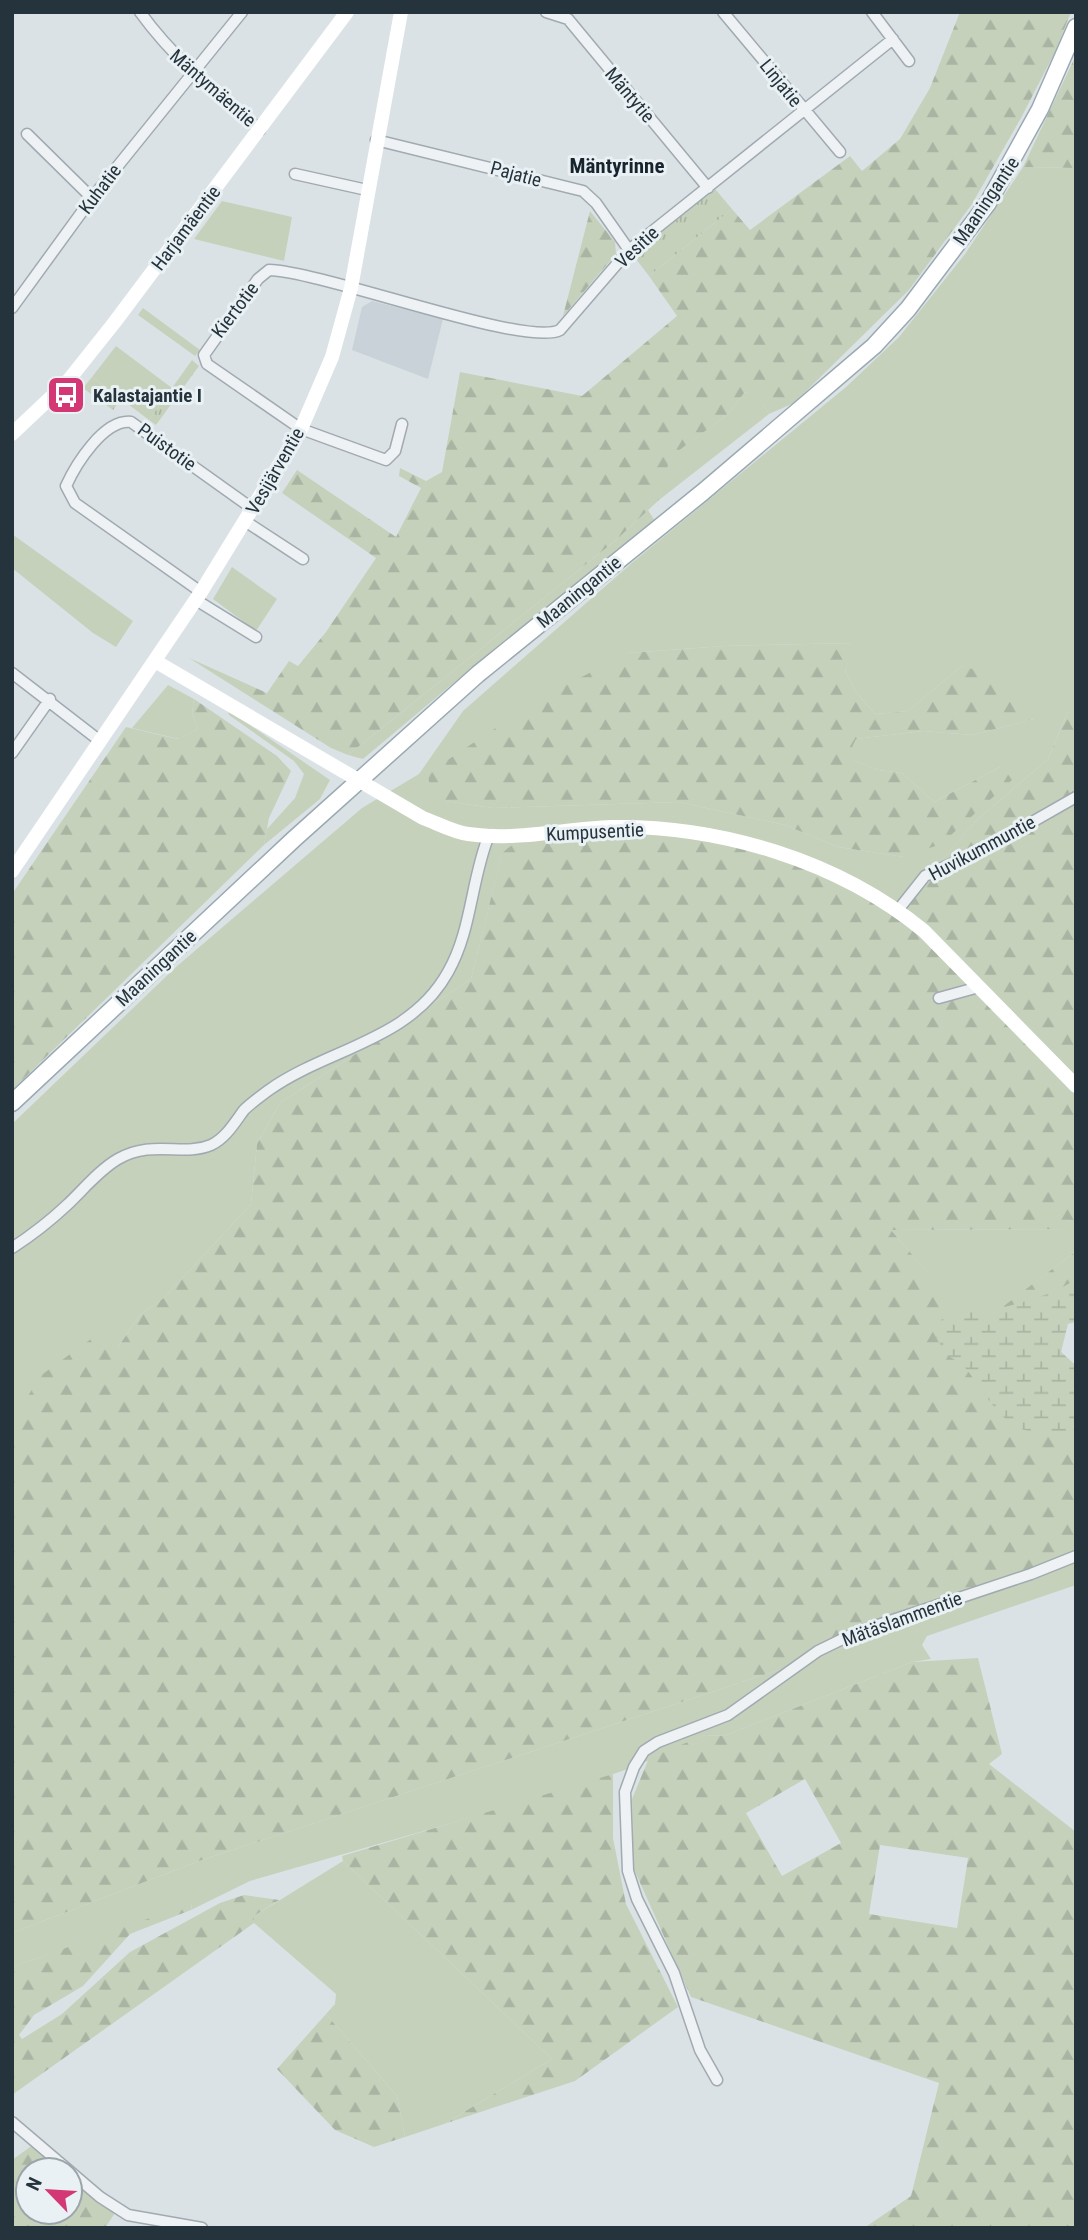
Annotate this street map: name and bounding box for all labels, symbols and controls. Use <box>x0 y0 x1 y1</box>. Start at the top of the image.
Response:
street label: Mäntymäentie <box>165 44 261 132</box>
street label: Linjatie <box>755 54 807 112</box>
street label: Mäntytie <box>600 63 660 127</box>
street label: Maaningantie <box>948 152 1024 250</box>
district label: Mäntyrinne <box>570 154 664 178</box>
street label: Pajatie <box>488 156 544 192</box>
street label: Kuhatie <box>74 159 126 218</box>
street label: Harjamäentie <box>147 181 225 275</box>
street label: Vesitie <box>610 221 664 273</box>
street label: Kiertotie <box>207 278 263 342</box>
bus stop icon: Kalastajantie I <box>45 374 87 416</box>
place label: Kalastajantie I <box>93 384 202 407</box>
street label: Puistotie <box>133 418 201 476</box>
street label: Vesijärventie <box>241 423 309 519</box>
street label: Maaningantie <box>532 551 626 633</box>
street label: Huvikummuntie <box>925 810 1039 886</box>
street label: Kumpusentie <box>546 818 645 846</box>
street label: Maaningantie <box>111 925 201 1011</box>
street label: Mätäslammentie <box>839 1587 965 1651</box>
north arrow <box>14 2156 84 2226</box>
text: N <box>21 2174 47 2194</box>

